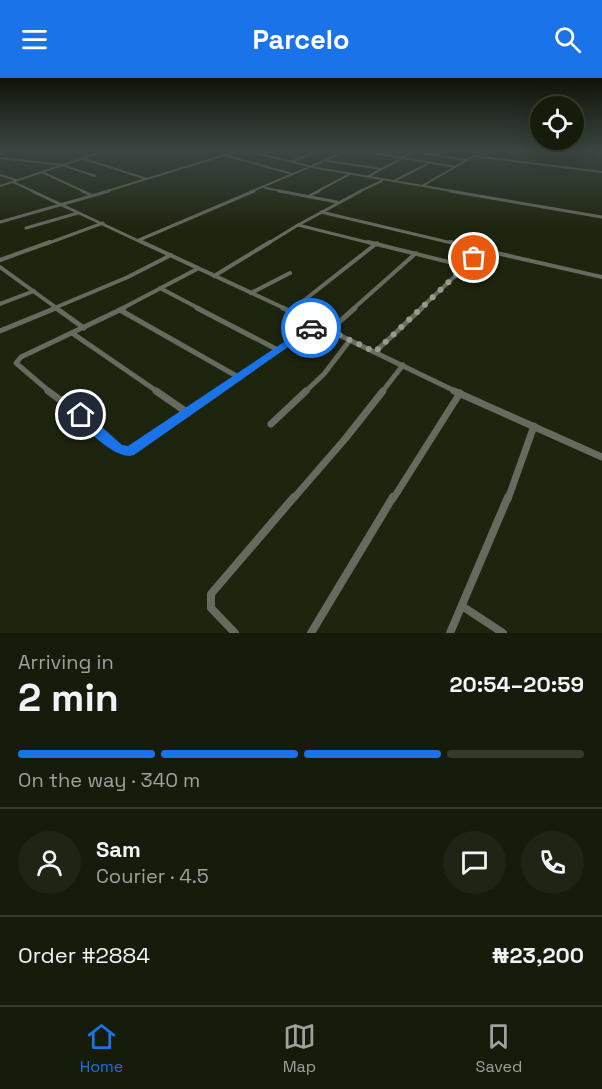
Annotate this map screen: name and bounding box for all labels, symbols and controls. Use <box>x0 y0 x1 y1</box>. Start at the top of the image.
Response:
text: Parcelo <box>253 22 349 57</box>
icon: menu <box>18 23 51 56</box>
icon: search <box>551 23 584 56</box>
map controls <box>530 96 584 150</box>
button: locate <box>530 96 584 150</box>
pin <box>448 232 499 283</box>
icon: bag <box>457 241 490 274</box>
courier <box>281 298 341 358</box>
icon: car <box>295 312 328 345</box>
pin <box>55 389 106 440</box>
icon: home <box>64 398 97 431</box>
text: Arriving in <box>18 649 114 675</box>
text: 20:54–20:59 <box>449 670 584 698</box>
text: 2 min <box>18 673 119 722</box>
text: On the way · 340 m <box>18 767 200 793</box>
button: person <box>18 831 81 894</box>
button: chat <box>443 831 506 894</box>
button: phone <box>521 831 584 894</box>
text: Sam <box>96 835 141 863</box>
text: Courier · 4.5 <box>96 863 209 889</box>
text: Order #2884 <box>18 941 150 969</box>
text: ₦23,200 <box>492 941 584 969</box>
tab: Home <box>80 1020 123 1077</box>
tab: Map <box>283 1020 316 1077</box>
tab: Saved <box>476 1020 522 1077</box>

